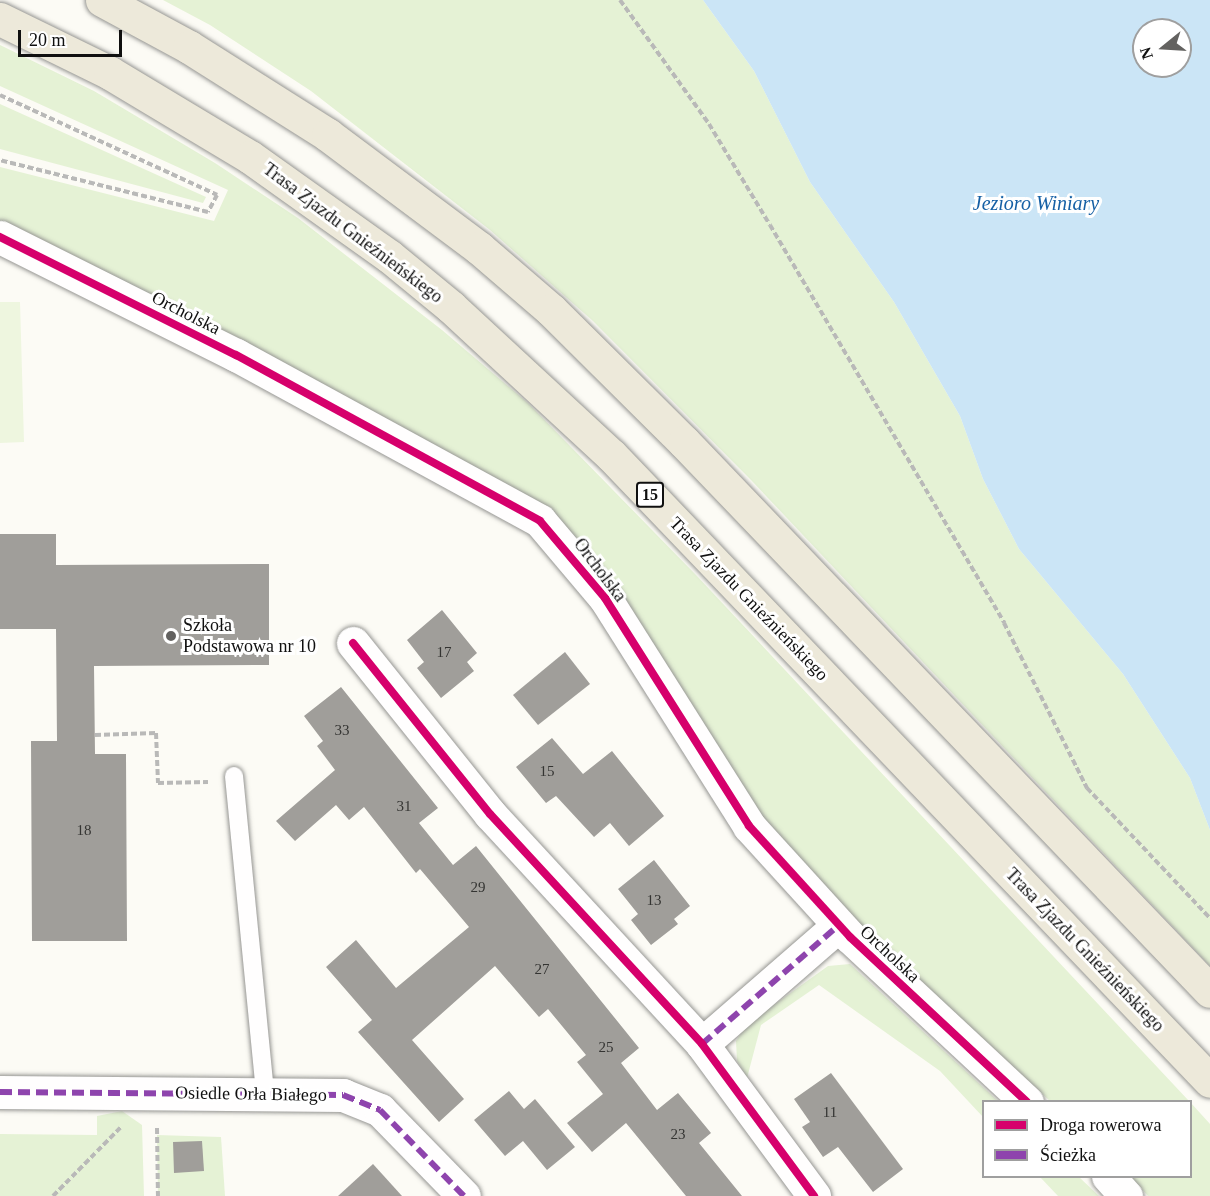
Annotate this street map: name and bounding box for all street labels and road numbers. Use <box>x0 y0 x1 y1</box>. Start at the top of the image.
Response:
street label: Trasa Zjazdu Gnieźnieńskiego <box>259 158 447 308</box>
street label: Orcholska <box>148 287 224 339</box>
road number: 15 <box>635 482 665 508</box>
street label: Trasa Zjazdu Gnieźnieńskiego <box>665 513 833 685</box>
street label: Orcholska <box>569 534 631 606</box>
street label: Trasa Zjazdu Gnieźnieńskiego <box>1001 864 1169 1036</box>
street label: Orcholska <box>856 921 924 987</box>
street label: Osiedle Orła Białego <box>175 1082 327 1106</box>

